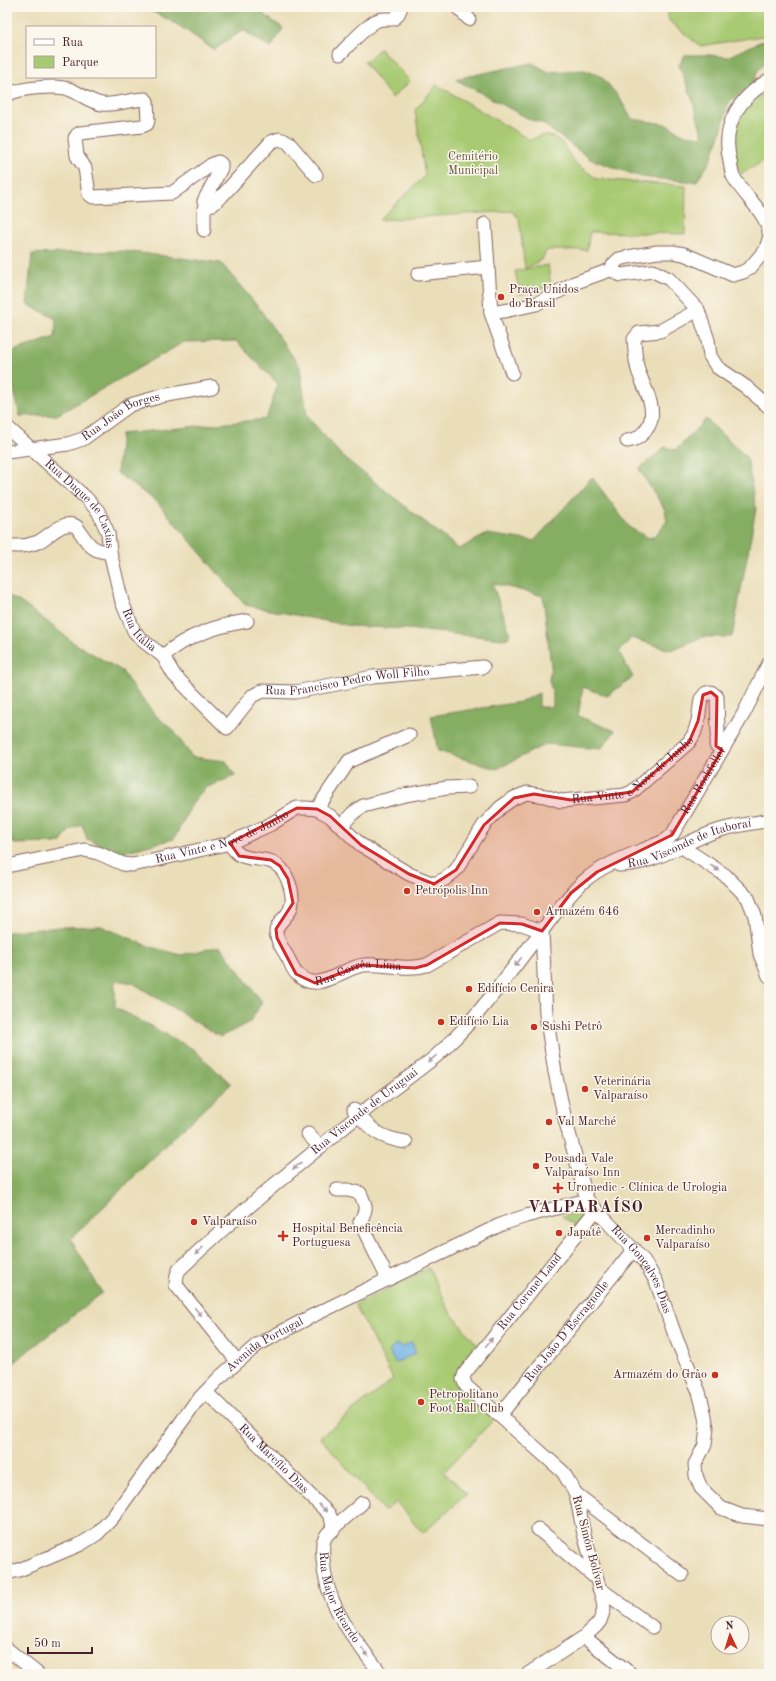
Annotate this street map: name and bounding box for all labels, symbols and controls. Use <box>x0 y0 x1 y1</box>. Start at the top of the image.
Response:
legend <box>26 26 156 78</box>
text: Rua <box>62 37 83 49</box>
text: Parque <box>62 57 99 69</box>
park label: Cemitério Municipal <box>448 151 498 177</box>
place label: Praça Unidos do Brasil <box>509 284 579 310</box>
marker: Praça Unidos do Brasil <box>496 292 506 302</box>
street label: Rua João Borges <box>80 391 161 444</box>
street label: Rua Duque de Caxias <box>42 458 116 549</box>
street label: Rua Itália <box>119 607 158 654</box>
street label: Rua Francisco Pedro Woll Filho <box>265 666 430 698</box>
street label: Rua Vinte e Nove de Junho <box>571 735 696 806</box>
street label: Rua Rockfeller <box>679 744 729 817</box>
street label: Rua Vinte e Nove de Junho <box>154 809 291 866</box>
street label: Rua Visconde de Itaboraí <box>627 817 753 870</box>
one-way arrow <box>670 826 679 837</box>
one-way arrow <box>709 864 720 872</box>
place label: Petrópolis Inn <box>415 885 489 897</box>
marker: Petrópolis Inn <box>402 886 412 896</box>
place label: Armazém 646 <box>545 906 619 918</box>
marker: Armazém 646 <box>532 907 542 917</box>
one-way arrow <box>513 956 522 967</box>
street label: Rua Corrêa Lima <box>314 959 402 988</box>
place label: Edifício Cenira <box>477 983 554 995</box>
marker: Edifício Cenira <box>464 984 474 994</box>
place label: Edifício Lia <box>449 1016 509 1028</box>
marker: Edifício Lia <box>436 1017 446 1027</box>
place label: Sushi Petrô <box>542 1021 602 1033</box>
marker: Sushi Petrô <box>529 1022 539 1032</box>
one-way arrow <box>426 1054 437 1063</box>
street label: Rua Visconde de Uruguai <box>309 1066 421 1157</box>
place label: Veterinária Valparaíso <box>593 1076 651 1102</box>
marker: Veterinária Valparaíso <box>580 1084 590 1094</box>
place label: Val Marché <box>557 1116 616 1128</box>
marker: Val Marché <box>544 1117 554 1127</box>
place label: Pousada Vale Valparaíso Inn <box>544 1153 620 1179</box>
marker: Pousada Vale Valparaíso Inn <box>531 1161 541 1171</box>
one-way arrow <box>292 1162 303 1171</box>
marker: Uromedic - Clínica de Urologia <box>552 1182 564 1194</box>
place label: Uromedic - Clínica de Urologia <box>567 1182 727 1194</box>
district label: VALPARAÍSO <box>528 1196 644 1216</box>
place label: Valparaíso <box>202 1216 257 1228</box>
marker: Valparaíso <box>189 1217 199 1227</box>
place label: Hospital Beneficência Portuguesa <box>292 1223 403 1249</box>
street label: Rua Gonçalves Dias <box>608 1223 673 1315</box>
place label: Mercadinho Valparaíso <box>655 1225 715 1251</box>
place label: Japatê <box>567 1227 602 1239</box>
marker: Japatê <box>554 1228 564 1238</box>
marker: Hospital Beneficência Portuguesa <box>277 1230 289 1242</box>
marker: Mercadinho Valparaíso <box>642 1233 652 1243</box>
one-way arrow <box>194 1246 204 1256</box>
street label: Rua Coronel Land <box>496 1251 564 1333</box>
street label: Rua João D´Escragnolle <box>523 1278 612 1385</box>
one-way arrow <box>193 1306 202 1317</box>
street label: Avenida Portugal <box>224 1316 305 1374</box>
one-way arrow <box>485 1337 494 1348</box>
place label: Armazém do Grão <box>613 1369 707 1381</box>
marker: Armazém do Grão <box>710 1370 720 1380</box>
place label: Petropolitano Foot Ball Club <box>429 1389 504 1415</box>
marker: Petropolitano Foot Ball Club <box>416 1397 426 1407</box>
street label: Rua Marcílio Dias <box>236 1422 311 1496</box>
street label: Rua Simón Bolívar <box>570 1494 606 1592</box>
one-way arrow <box>318 1503 328 1513</box>
street label: Rua Major Ricardo <box>317 1551 362 1645</box>
north arrow <box>710 1615 750 1655</box>
text: N <box>725 1621 735 1632</box>
scale bar <box>28 1629 92 1655</box>
text: 50 m <box>34 1637 61 1650</box>
one-way arrow <box>360 1647 368 1657</box>

